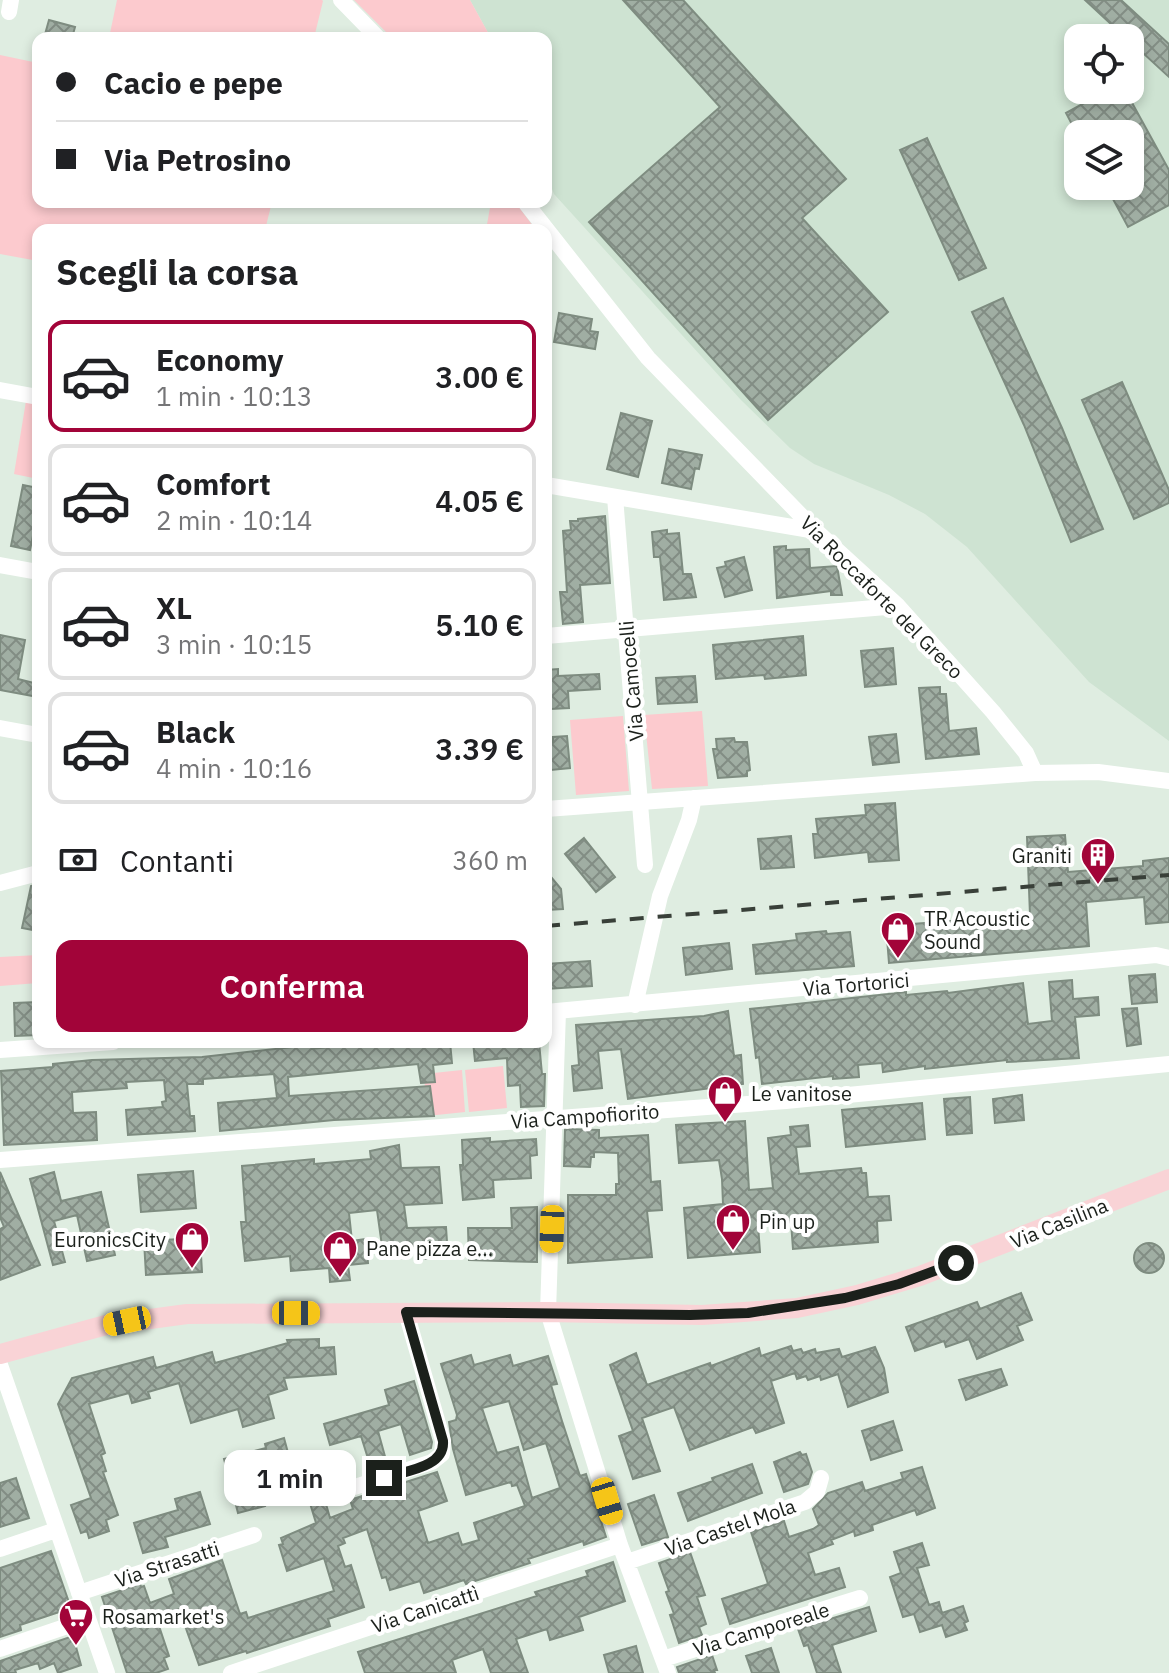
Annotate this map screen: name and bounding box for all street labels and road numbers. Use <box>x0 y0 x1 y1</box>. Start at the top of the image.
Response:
street label: Via Roccaforte del Greco <box>794 509 970 685</box>
street label: Via Camocelli <box>612 620 650 742</box>
street label: Via Tortorici <box>802 966 910 1002</box>
street label: Via Campofiorito <box>510 1097 660 1135</box>
street label: Via Casilina <box>1006 1191 1112 1255</box>
street label: Via Castel Mola <box>661 1492 799 1562</box>
street label: Via Strasatti <box>111 1534 223 1594</box>
street label: Via Canicattì <box>368 1579 482 1639</box>
street label: Via Camporeale <box>690 1595 833 1663</box>

